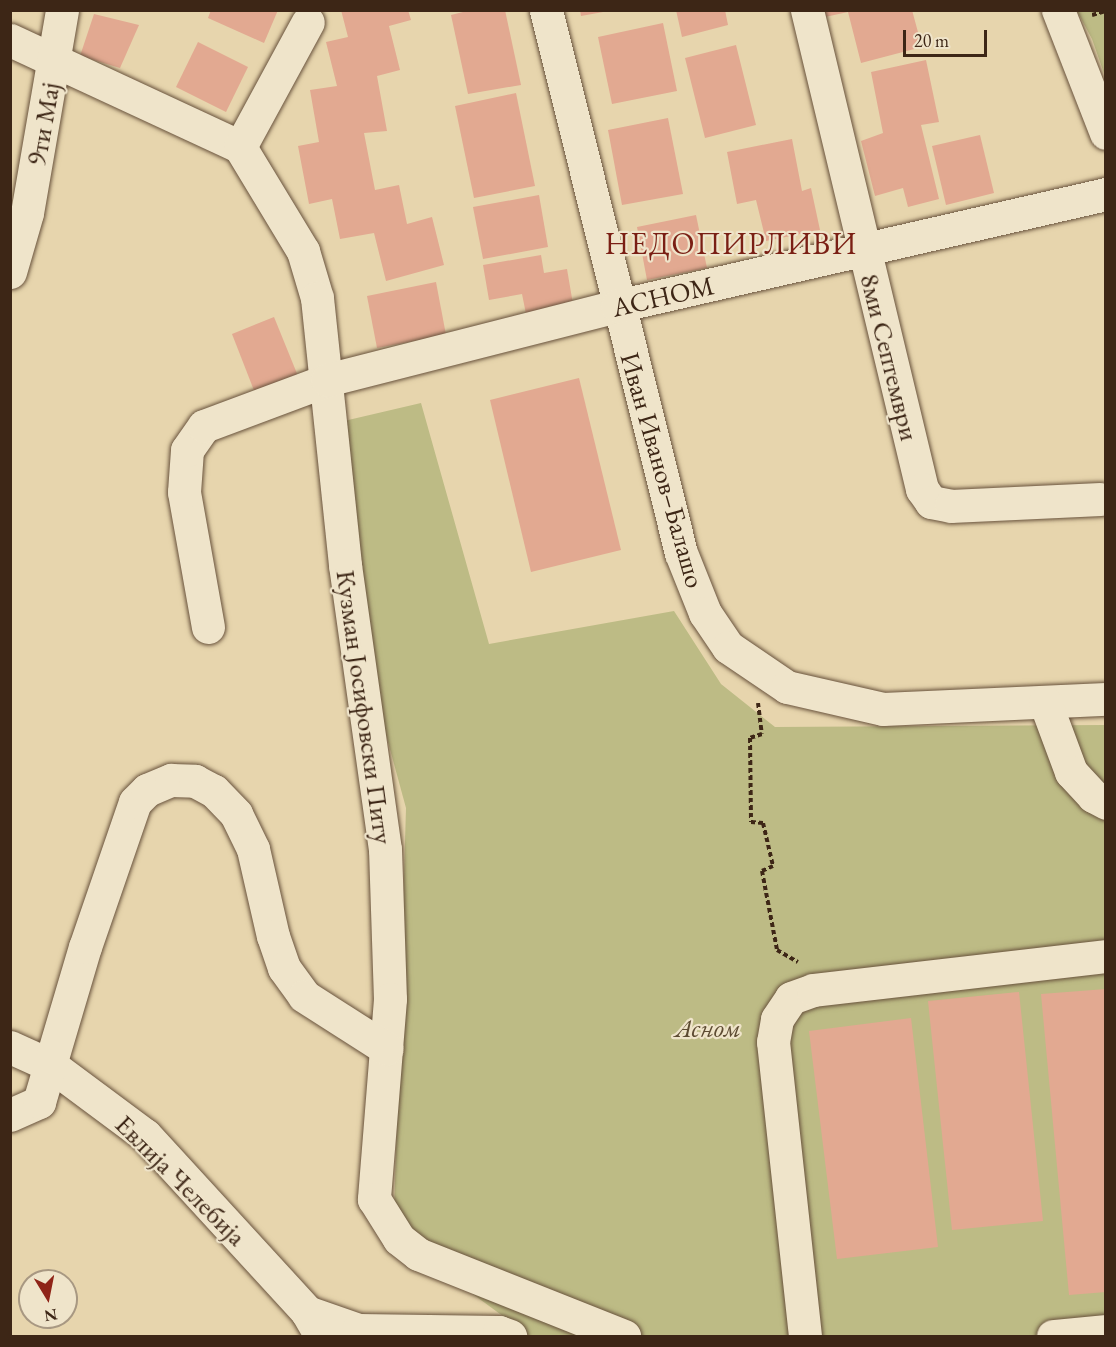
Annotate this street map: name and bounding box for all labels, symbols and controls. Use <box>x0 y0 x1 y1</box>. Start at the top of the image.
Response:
scale bar <box>906 18 990 56</box>
text: 20 m <box>914 29 949 52</box>
street label: 9ти Мај <box>20 80 66 168</box>
district label: НЕДОПИРЛИВИ <box>605 226 857 262</box>
street label: АСНОМ <box>609 269 717 323</box>
street label: 8ми Септември <box>854 270 926 444</box>
street label: Иван Иванов–Балашо <box>614 349 712 591</box>
street label: Кузман Јосифовски Питу <box>330 568 400 846</box>
park label: Асном <box>675 1012 741 1044</box>
street label: Евлија Челебија <box>109 1108 253 1252</box>
north arrow <box>18 1269 78 1329</box>
text: N <box>43 1304 59 1327</box>

